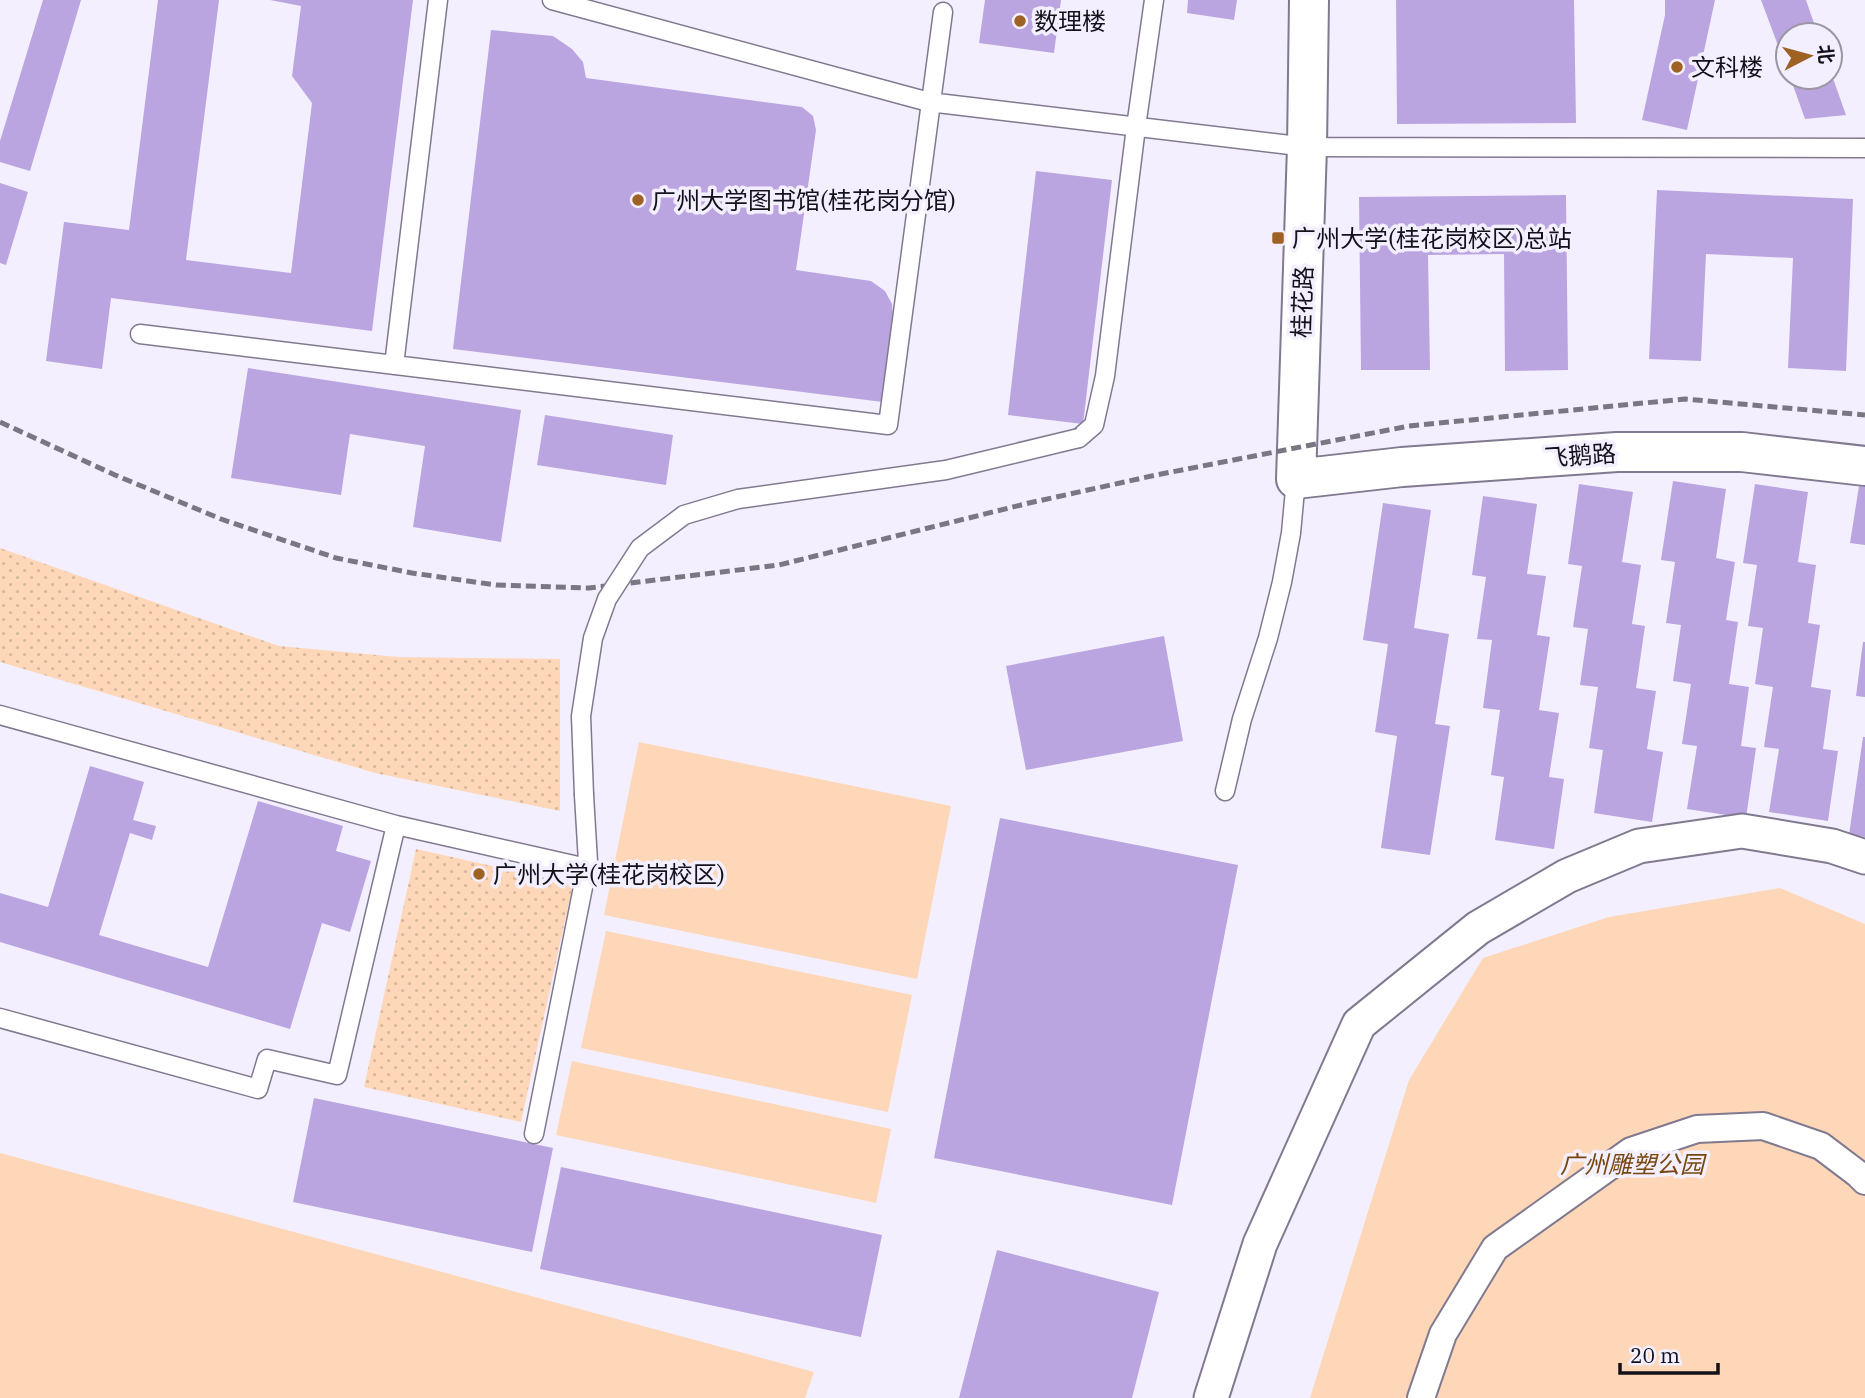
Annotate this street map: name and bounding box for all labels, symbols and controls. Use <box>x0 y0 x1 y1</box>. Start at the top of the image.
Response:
place label: 数理楼 <box>1034 5 1106 37</box>
marker: 数理楼 <box>1012 13 1028 29</box>
north arrow <box>1774 21 1844 91</box>
text: 北 <box>1813 44 1839 65</box>
place label: 文科楼 <box>1691 51 1763 83</box>
marker: 文科楼 <box>1669 59 1685 75</box>
place label: 广州大学图书馆(桂花岗分馆) <box>652 184 956 216</box>
marker: 广州大学图书馆(桂花岗分馆) <box>630 192 646 208</box>
place label: 广州大学(桂花岗校区)总站 <box>1292 222 1572 254</box>
marker: 广州大学(桂花岗校区)总站 <box>1270 230 1286 246</box>
street label: 桂花路 <box>1285 265 1319 339</box>
street label: 飞鹅路 <box>1543 437 1617 473</box>
place label: 广州大学(桂花岗校区) <box>493 858 725 890</box>
marker: 广州大学(桂花岗校区) <box>471 866 487 882</box>
park label: 广州雕塑公园 <box>1560 1148 1707 1180</box>
scale bar <box>1620 1332 1718 1376</box>
text: 20 m <box>1630 1341 1680 1369</box>

